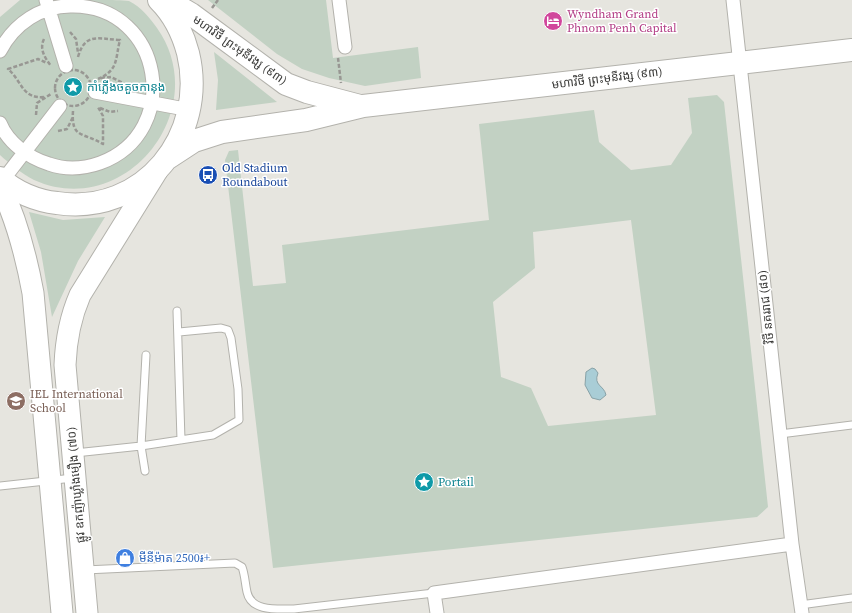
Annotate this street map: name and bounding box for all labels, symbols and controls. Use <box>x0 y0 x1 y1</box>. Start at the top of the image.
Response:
place label: Wyndham Grand Phnom Penh Capital <box>567 6 677 36</box>
hotel icon: Wyndham Grand Phnom Penh Capital <box>542 10 564 32</box>
street label: មហាវិថី ព្រះមុនីវង្ស (៩៣) <box>190 11 290 89</box>
street label: មហាវិថី ព្រះមុនីវង្ស (៩៣) <box>551 63 663 93</box>
place icon: កាំភ្លើងចគួចកានុង <box>62 76 84 98</box>
place label: កាំភ្លើងចគួចកានុង <box>87 79 166 95</box>
place label: Old Stadium Roundabout <box>222 160 288 190</box>
bus stop icon: Old Stadium Roundabout <box>197 164 219 186</box>
street label: វិថី នគររាជ (៨០) <box>754 269 778 345</box>
place label: IEL International School <box>30 386 123 416</box>
school or university icon: IEL International School <box>5 390 27 412</box>
street label: ផ្លូវ ឧកញ៉ាឃ្លាំងមឿង (៧០) <box>63 426 92 544</box>
place icon: Portail <box>413 471 435 493</box>
place label: Portail <box>438 474 474 490</box>
shop icon: មីនីម៉ាត 2500៛+ <box>114 547 136 569</box>
place label: មីនីម៉ាត 2500៛+ <box>139 550 211 566</box>

